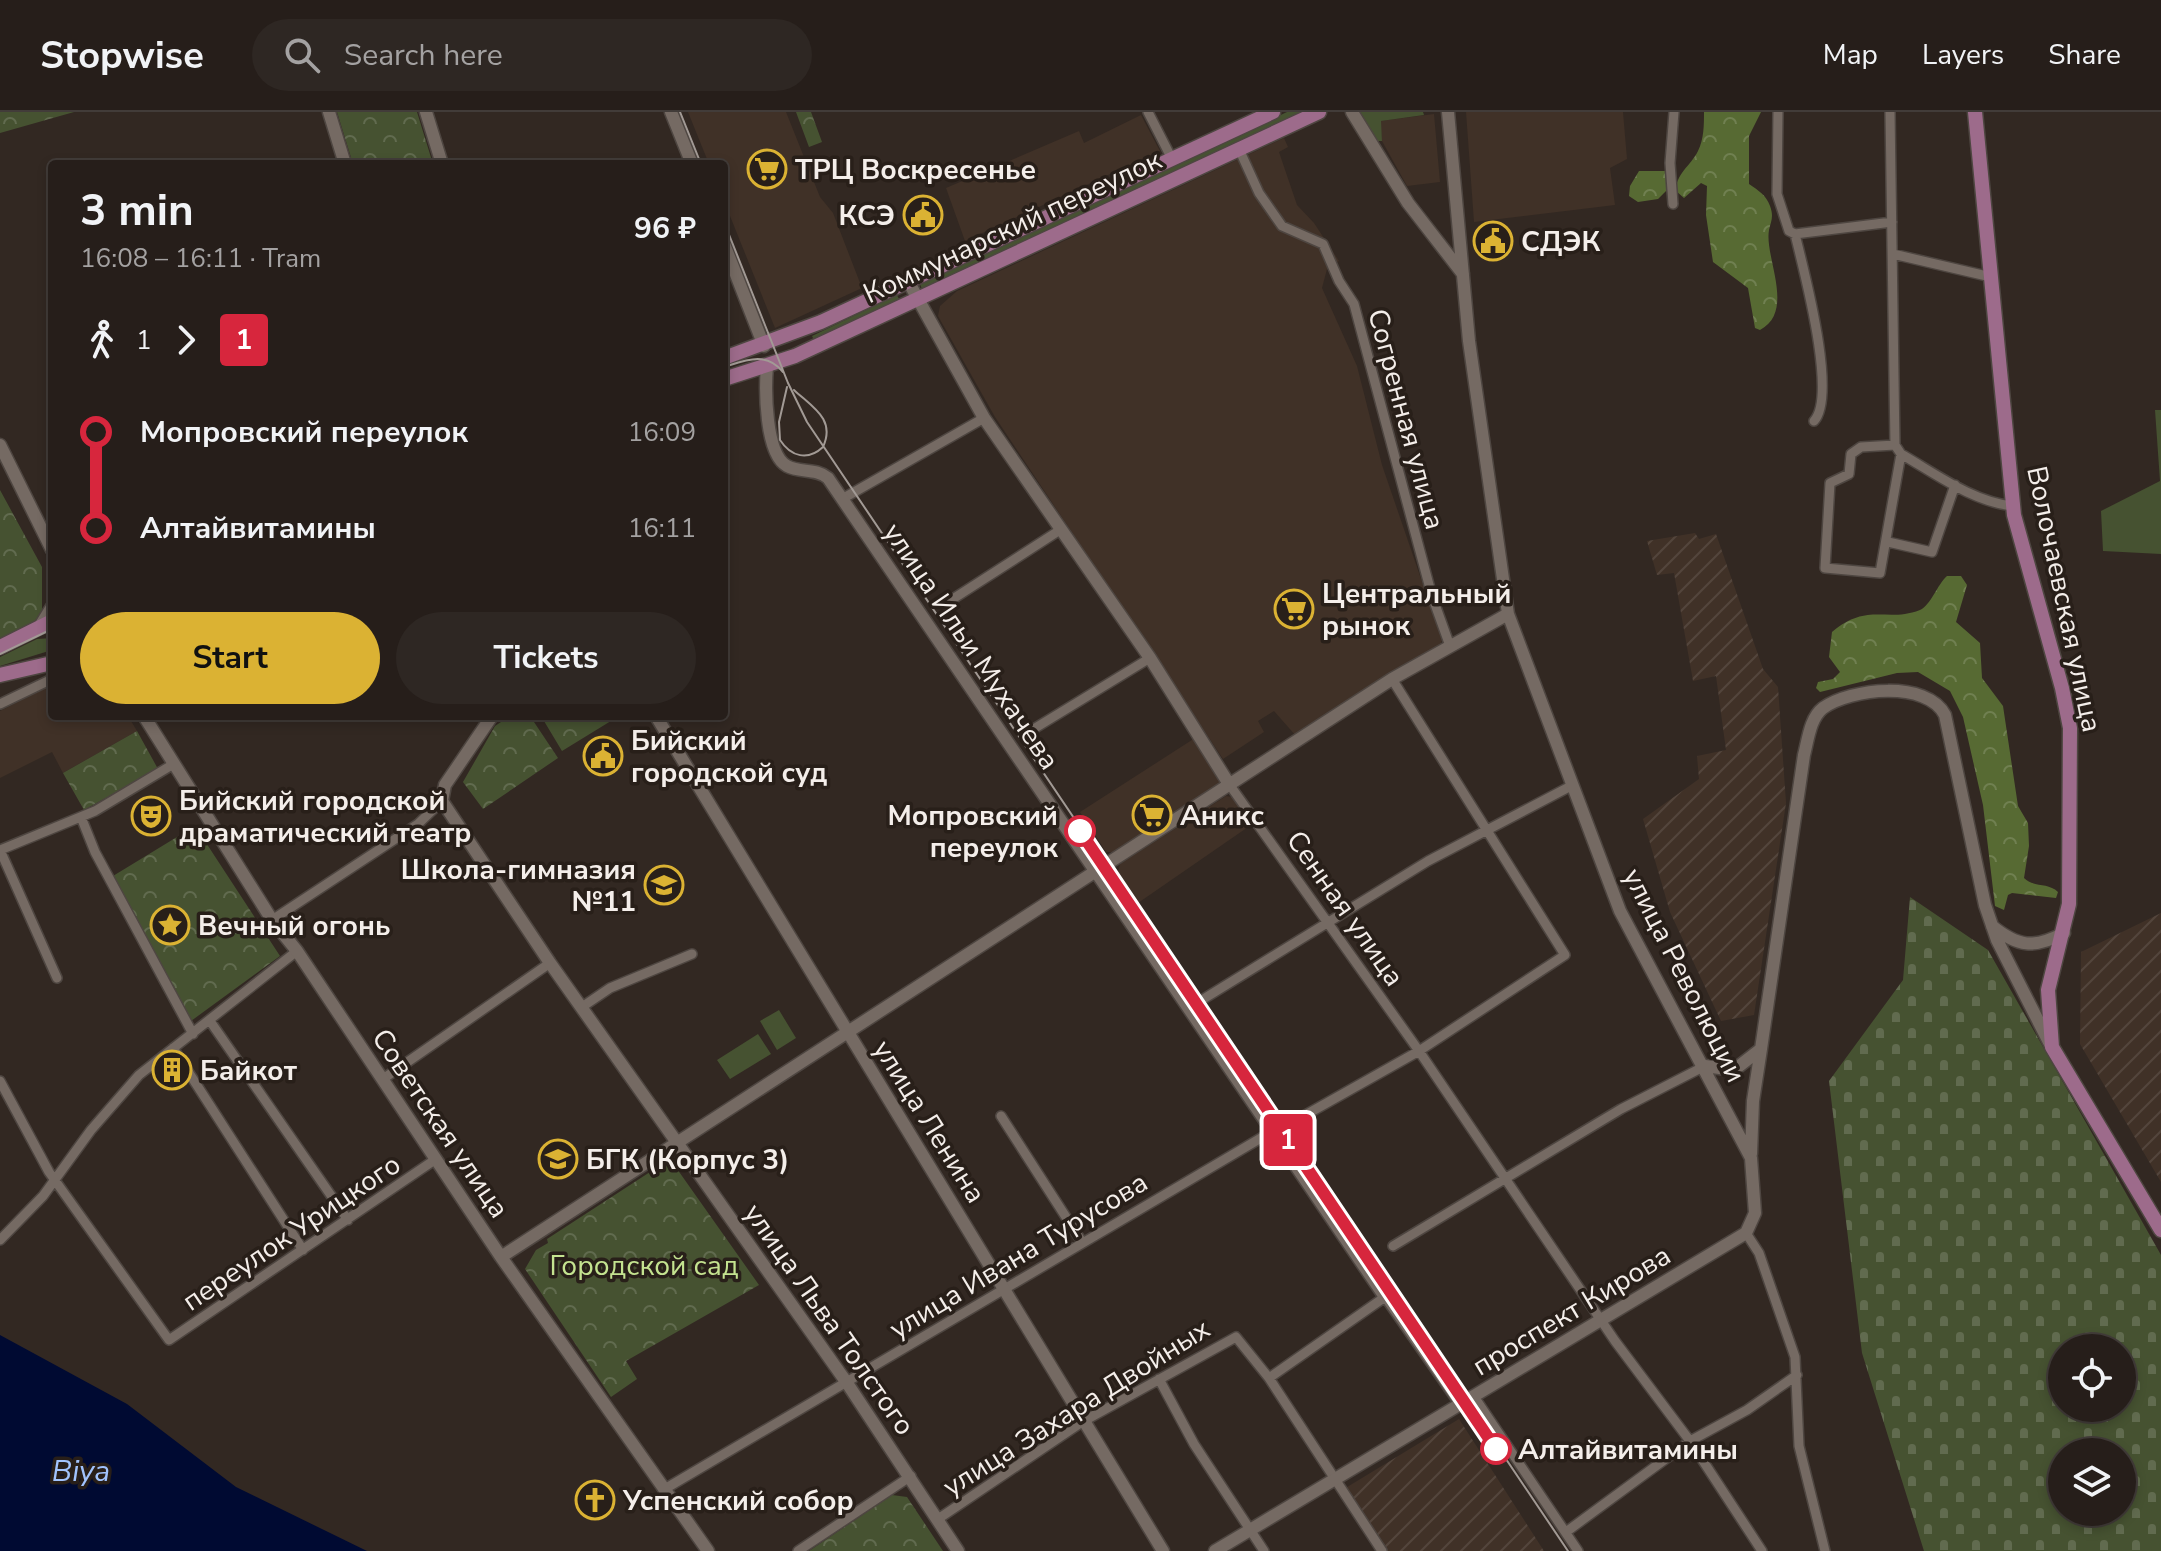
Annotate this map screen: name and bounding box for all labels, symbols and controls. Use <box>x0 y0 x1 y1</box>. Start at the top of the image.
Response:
search box <box>252 19 812 91</box>
text: Stopwise <box>40 30 204 81</box>
icon: search <box>280 33 324 77</box>
text: Search here <box>344 35 503 76</box>
text: Map <box>1823 36 1878 74</box>
text: Layers <box>1922 36 2004 74</box>
text: Share <box>2048 36 2121 74</box>
street label: Коммунарский переулок <box>857 141 1168 313</box>
supermarket icon: ТРЦ Воскресенье <box>746 148 788 190</box>
place label: ТРЦ Воскресенье <box>795 151 1036 189</box>
text: 3 min <box>80 181 194 241</box>
public building icon: КСЭ <box>902 194 944 236</box>
place label: КСЭ <box>838 197 895 235</box>
text: 96 ₽ <box>634 208 696 249</box>
public building icon: СДЭК <box>1472 220 1514 262</box>
place label: СДЭК <box>1521 223 1600 261</box>
text: 16:08 – 16:11 · Tram <box>80 241 321 276</box>
street label: Согренная улица <box>1358 305 1454 534</box>
icon: walk <box>80 318 124 362</box>
icon: forward <box>164 318 208 362</box>
text: 1 <box>236 321 252 359</box>
text: 1 <box>136 323 152 358</box>
text: Мопровский переулок <box>140 412 468 453</box>
text: 16:09 <box>628 415 696 450</box>
street label: Волочаевская улица <box>2017 463 2111 736</box>
text: Алтайвитамины <box>140 508 376 549</box>
text: 16:11 <box>628 511 696 546</box>
street label: улица Ильи Мухачева <box>874 516 1068 777</box>
place label: Центральный рынок <box>1322 575 1511 645</box>
supermarket icon: Центральный рынок <box>1273 588 1315 630</box>
button: Start <box>80 612 380 704</box>
button: Tickets <box>396 612 696 704</box>
place label: Бийский городской суд <box>631 722 827 792</box>
public building icon: Бийский городской суд <box>582 735 624 777</box>
place label: Бийский городской драматический театр <box>179 782 471 852</box>
supermarket icon: Аникс <box>1131 794 1173 836</box>
theatre icon: Бийский городской драматический театр <box>130 795 172 837</box>
place label: Мопровский переулок <box>888 797 1058 867</box>
place label: Аникс <box>1180 797 1264 835</box>
marker: Мопровский переулок <box>1065 816 1095 846</box>
street label: Сенная улица <box>1277 823 1413 994</box>
place label: Школа-гимназия №11 <box>401 851 636 921</box>
street label: улица Революции <box>1614 862 1755 1089</box>
school or university icon: Школа-гимназия №11 <box>643 864 685 906</box>
place icon: Вечный огонь <box>149 904 191 946</box>
place label: Вечный огонь <box>198 907 390 945</box>
street label: Советская улица <box>363 1021 518 1226</box>
street label: улица Ленина <box>864 1033 994 1210</box>
building icon: Байкот <box>151 1049 193 1091</box>
place label: Байкот <box>200 1052 298 1090</box>
line badge: 1 <box>1262 1114 1314 1166</box>
text: 1 <box>1280 1121 1296 1159</box>
school or university icon: БГК (Корпус 3) <box>537 1138 579 1180</box>
place label: БГК (Корпус 3) <box>586 1141 789 1179</box>
street label: переулок Урицкого <box>175 1146 408 1320</box>
street label: улица Ивана Турусова <box>882 1164 1155 1348</box>
street label: улица Льва Толстого <box>735 1196 923 1443</box>
street label: проспект Кирова <box>1465 1237 1678 1385</box>
park label: Городской сад <box>550 1247 738 1285</box>
street label: улица Захара Двойных <box>936 1310 1217 1506</box>
map controls <box>2048 1334 2136 1526</box>
button: locate <box>2048 1334 2136 1422</box>
place label: Алтайвитамины <box>1518 1431 1738 1469</box>
marker: Алтайвитамины <box>1481 1434 1511 1464</box>
button: layers <box>2048 1438 2136 1526</box>
water label: Biya <box>52 1451 110 1492</box>
church icon: Успенский собор <box>574 1479 616 1521</box>
place label: Успенский собор <box>622 1482 854 1520</box>

